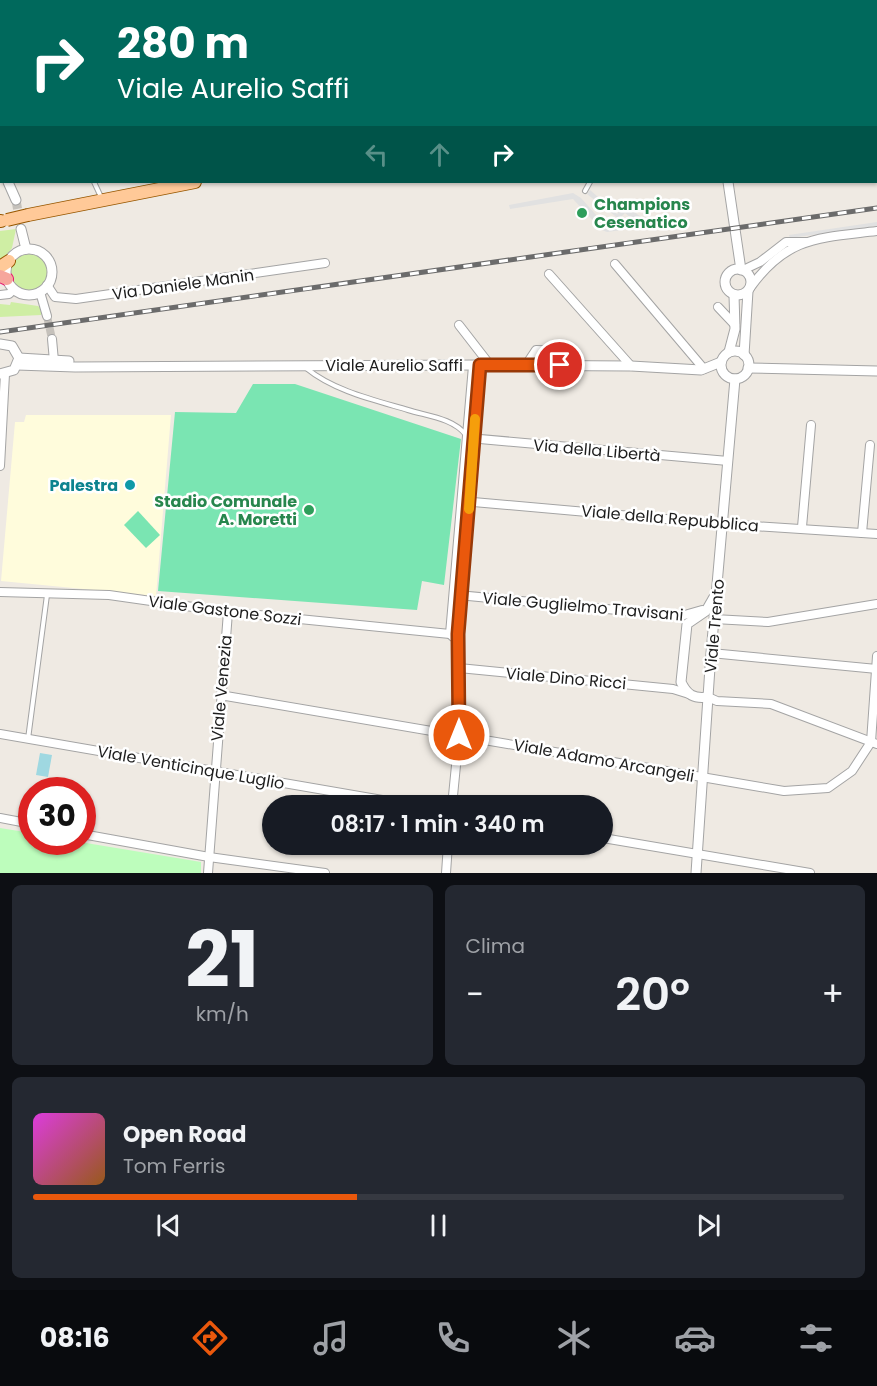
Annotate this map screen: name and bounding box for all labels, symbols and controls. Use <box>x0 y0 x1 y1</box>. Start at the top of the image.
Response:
text: 280 m <box>117 14 249 73</box>
icon: right <box>18 24 96 102</box>
text: Viale Aurelio Saffi <box>117 70 349 107</box>
icon: left <box>360 138 393 171</box>
icon: ahead <box>423 138 456 171</box>
icon: right <box>486 138 519 171</box>
place label: Champions Cesenatico <box>594 193 690 234</box>
marker: Champions Cesenatico <box>575 206 589 220</box>
street label: Via Daniele Manin <box>111 263 256 306</box>
pin <box>534 339 585 390</box>
icon: arrive <box>543 348 576 381</box>
street label: Viale Aurelio Saffi <box>325 354 463 377</box>
street label: Via della Libertà <box>532 433 662 468</box>
place label: Palestra <box>49 474 118 497</box>
marker: Palestra <box>123 478 137 492</box>
place label: Stadio Comunale A. Moretti <box>154 490 297 531</box>
street label: Viale della Repubblica <box>580 499 760 538</box>
marker: Stadio Comunale A. Moretti <box>302 503 316 517</box>
street label: Viale Trento <box>699 578 730 674</box>
street label: Viale Guglielmo Travisani <box>482 586 684 627</box>
street label: Viale Gastone Sozzi <box>147 590 303 631</box>
street label: Viale Venezia <box>205 634 238 742</box>
street label: Viale Dino Ricci <box>505 662 627 695</box>
position arrow <box>427 703 491 767</box>
street label: Viale Adamo Arcangeli <box>512 733 696 788</box>
street label: Viale Venticinque Luglio <box>96 740 286 795</box>
speed limit sign: 30 <box>18 777 96 855</box>
text: 08:17 · 1 min · 340 m <box>330 809 545 840</box>
text: 21 <box>185 905 259 1014</box>
text: Clima <box>466 932 525 960</box>
text: 20° <box>615 963 690 1026</box>
text: − <box>466 971 484 1018</box>
text: + <box>821 971 844 1018</box>
text: km/h <box>196 1000 249 1028</box>
text: Open Road <box>123 1119 247 1150</box>
text: Tom Ferris <box>123 1152 225 1180</box>
icon: previous <box>152 1209 185 1242</box>
icon: pause <box>422 1209 455 1242</box>
icon: next <box>692 1209 725 1242</box>
icon: directions <box>189 1317 231 1359</box>
icon: music <box>310 1317 352 1359</box>
icon: phone <box>432 1317 474 1359</box>
icon: climate <box>553 1317 595 1359</box>
icon: car <box>674 1317 716 1359</box>
icon: filters <box>795 1317 837 1359</box>
text: 08:16 <box>40 1319 110 1356</box>

